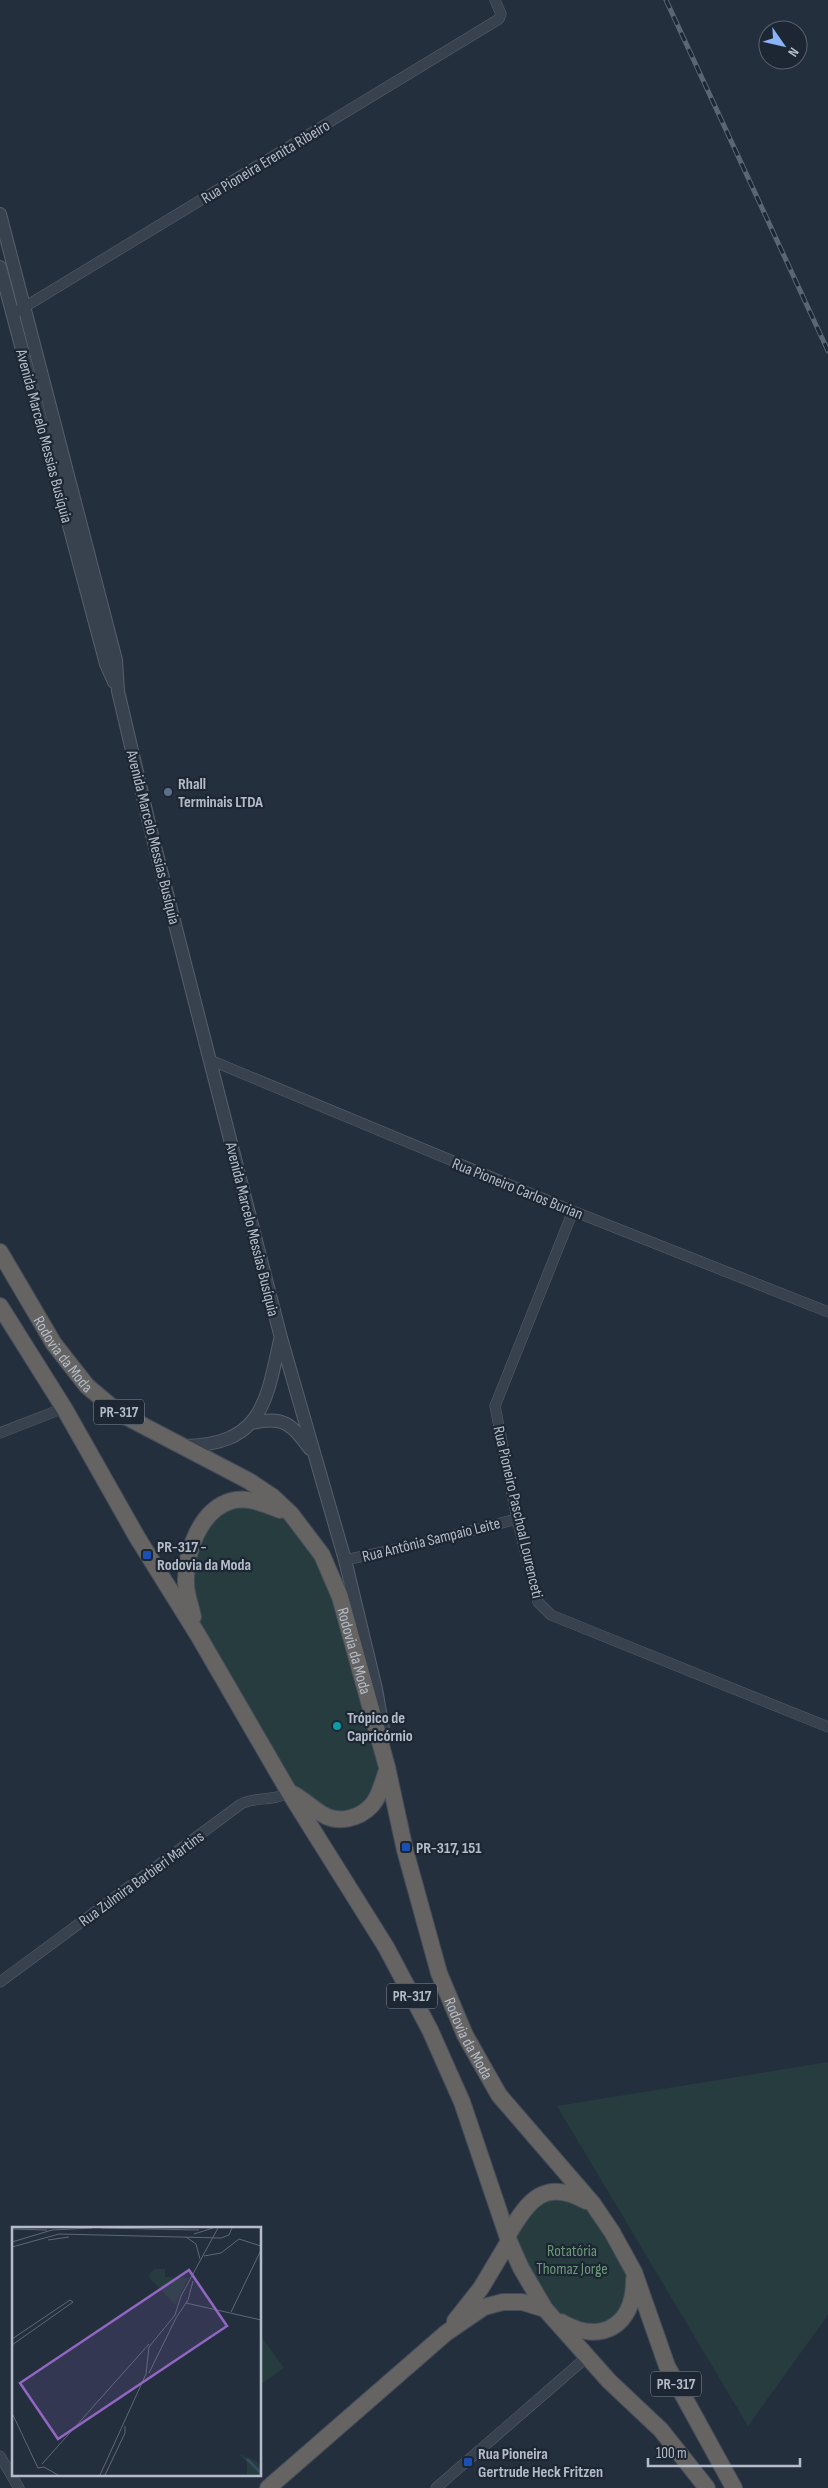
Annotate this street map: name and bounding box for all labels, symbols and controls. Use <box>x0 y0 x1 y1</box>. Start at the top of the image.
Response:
north arrow <box>758 20 808 70</box>
text: N <box>784 44 803 60</box>
street label: Rua Pioneira Erenita Ribeiro <box>198 116 333 208</box>
street label: Avenida Marcelo Messias Busíquia <box>11 347 76 525</box>
street label: Avenida Marcelo Messias Busíquia <box>121 747 183 926</box>
place label: Rhall Terminais LTDA <box>178 775 263 812</box>
marker: Rhall Terminais LTDA <box>162 786 174 798</box>
street label: Avenida Marcelo Messias Busíquia <box>220 1139 282 1318</box>
street label: Rua Pioneiro Carlos Burian <box>449 1154 586 1224</box>
street label: Rodovia da Moda <box>29 1313 96 1397</box>
road number: PR-317 <box>94 1400 144 1424</box>
street label: Rua Pioneiro Paschoal Lourenceti <box>488 1424 547 1600</box>
street label: Rua Antônia Sampaio Leite <box>360 1514 502 1567</box>
place label: PR-317 - Rodovia da Moda <box>157 1538 251 1575</box>
marker: PR-317 - Rodovia da Moda <box>141 1549 153 1561</box>
street label: Rodovia da Moda <box>332 1605 374 1697</box>
place label: Trópico de Capricórnio <box>347 1709 413 1746</box>
marker: Trópico de Capricórnio <box>331 1720 343 1732</box>
street label: Rua Zulmira Barbieri Martins <box>76 1827 208 1931</box>
place label: PR-317, 151 <box>416 1839 482 1858</box>
marker: PR-317, 151 <box>400 1841 412 1853</box>
road number: PR-317 <box>387 1984 437 2008</box>
street label: Rodovia da Moda <box>439 1995 496 2083</box>
inset map <box>12 2227 261 2476</box>
park label: Rotatória Thomaz Jorge <box>536 2242 608 2279</box>
road number: PR-317 <box>651 2372 701 2396</box>
scale bar <box>648 2436 800 2468</box>
text: 100 m <box>656 2444 687 2463</box>
place label: Rua Pioneira Gertrude Heck Fritzen <box>478 2445 603 2482</box>
marker: Rua Pioneira Gertrude Heck Fritzen <box>462 2456 474 2468</box>

